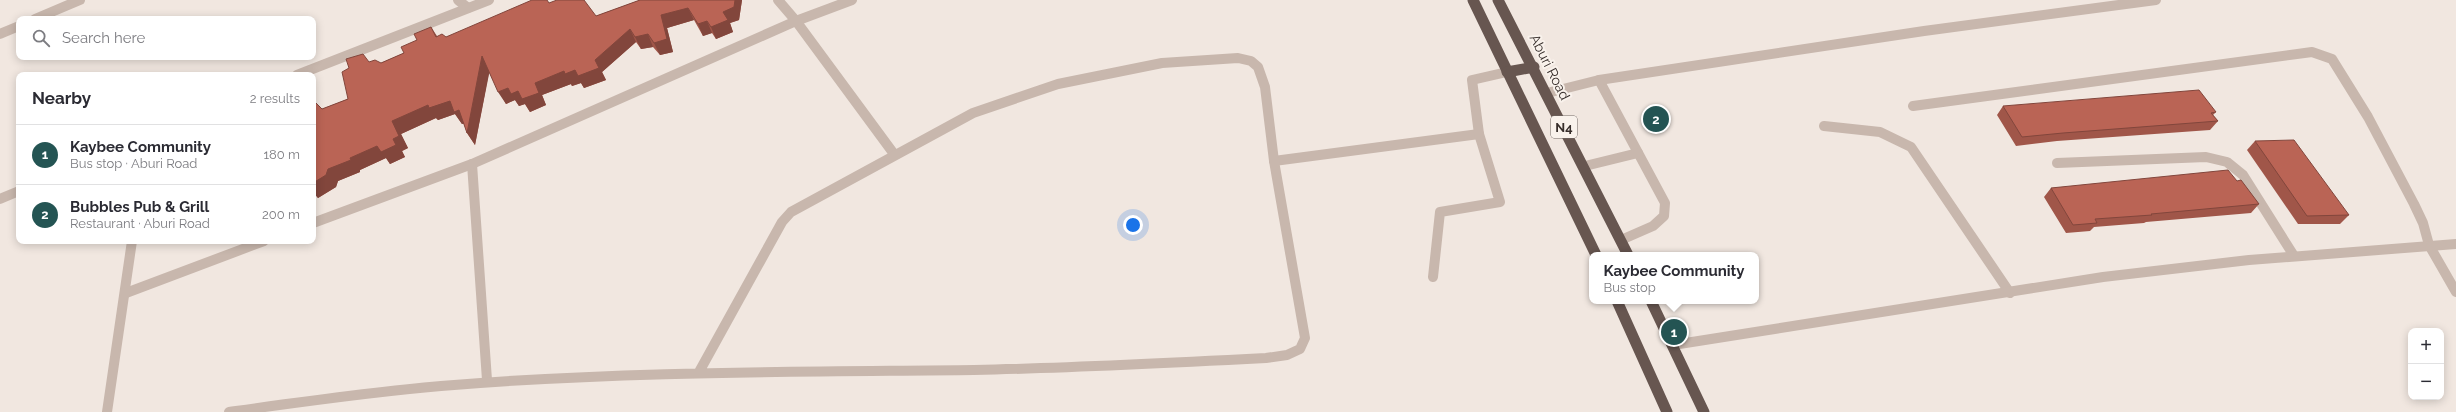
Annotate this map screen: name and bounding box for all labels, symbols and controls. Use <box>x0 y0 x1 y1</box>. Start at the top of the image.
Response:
search box <box>16 16 316 60</box>
icon: search <box>30 27 52 49</box>
text: Search here <box>62 29 145 47</box>
street label: Aburi Road <box>1527 31 1573 103</box>
text: Nearby <box>32 88 91 108</box>
text: 2 results <box>250 91 300 106</box>
pin: 2 <box>1643 104 1669 134</box>
road number: N4 <box>1551 116 1577 138</box>
text: Kaybee Community <box>70 138 211 156</box>
text: 1 <box>42 147 48 162</box>
text: 180 m <box>264 147 300 162</box>
text: Bus stop · Aburi Road <box>70 156 197 171</box>
text: Bubbles Pub & Grill <box>70 198 209 216</box>
text: 2 <box>41 207 49 222</box>
text: 200 m <box>262 207 300 222</box>
your location <box>1123 215 1143 235</box>
text: Restaurant · Aburi Road <box>70 216 210 231</box>
popup <box>1589 252 1759 304</box>
text: Kaybee Community <box>1603 262 1745 280</box>
text: Bus stop <box>1603 280 1656 295</box>
pin: 1 <box>1661 317 1687 347</box>
map controls <box>2408 328 2444 400</box>
button: + <box>2408 328 2444 364</box>
button: − <box>2408 364 2444 400</box>

